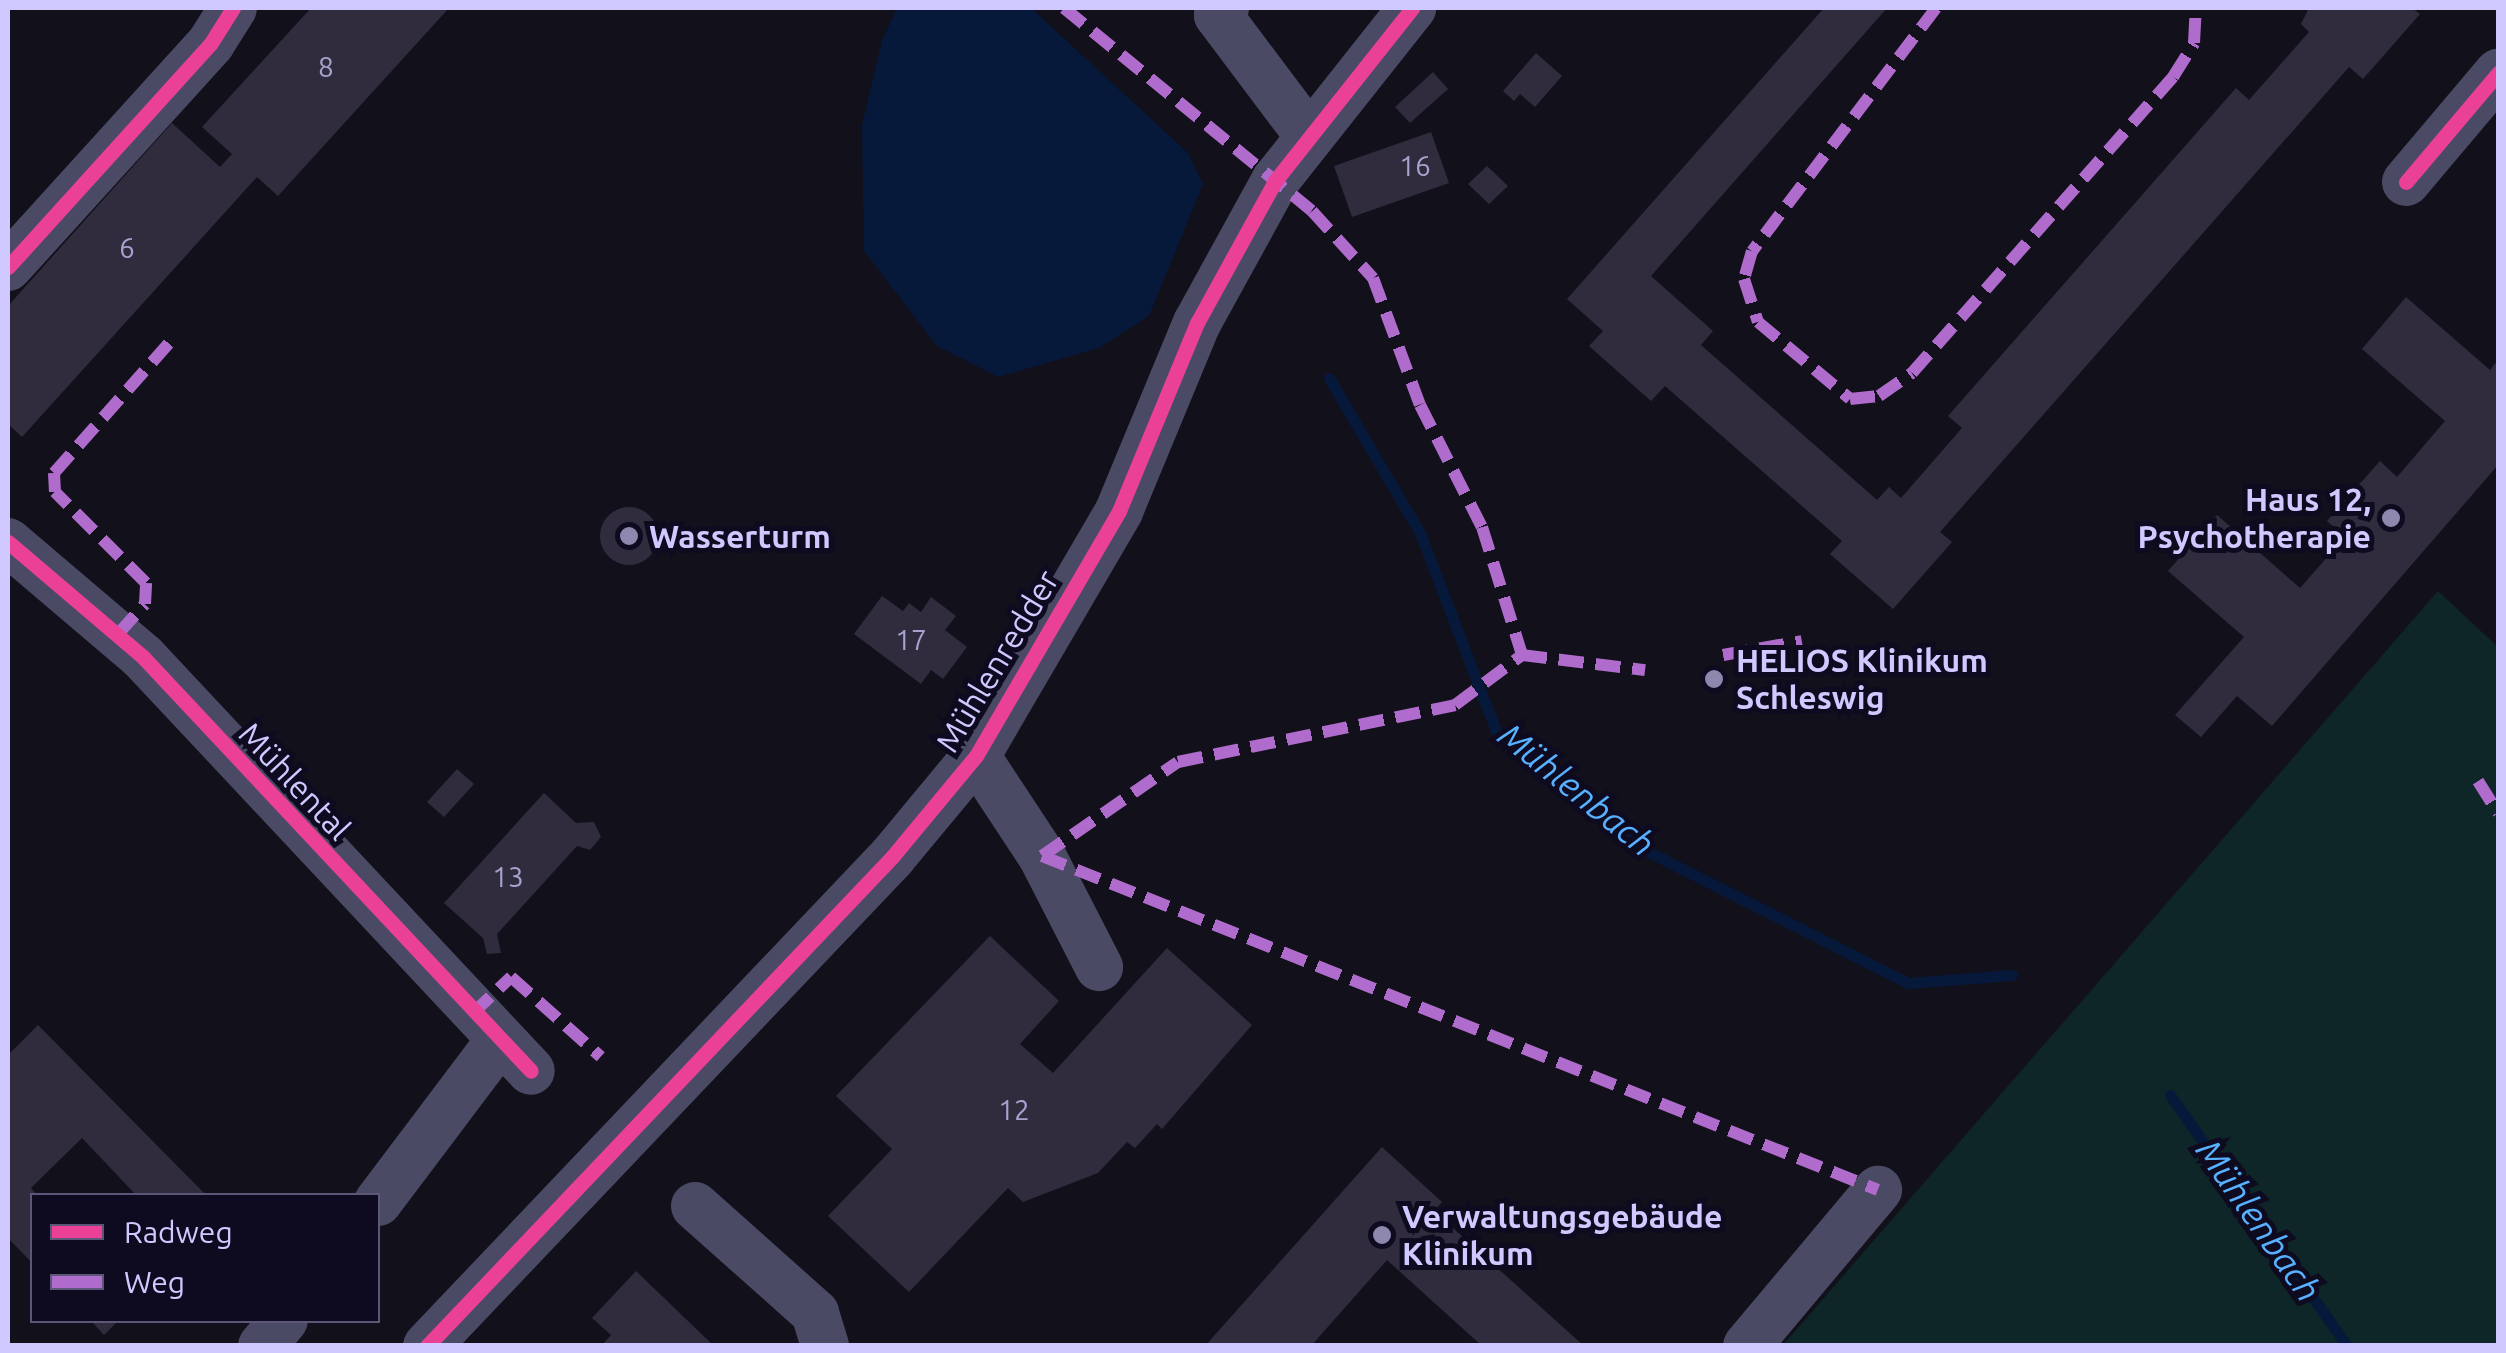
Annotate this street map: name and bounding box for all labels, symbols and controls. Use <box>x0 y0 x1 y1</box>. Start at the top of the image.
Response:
house number: 8 <box>318 50 334 84</box>
house number: 16 <box>1399 149 1431 183</box>
house number: 6 <box>119 231 135 265</box>
place label: Haus 12, Psychotherapie <box>2138 481 2371 556</box>
marker: Haus 12, Psychotherapie <box>2380 507 2402 529</box>
place label: Wasserturm <box>649 517 831 555</box>
marker: Wasserturm <box>618 525 640 547</box>
street label: Mühlenredder <box>928 563 1066 759</box>
house number: 17 <box>895 623 927 657</box>
place label: HELIOS Klinikum Schleswig <box>1736 642 1988 717</box>
marker: HELIOS Klinikum Schleswig <box>1701 666 1727 692</box>
water label: Mühlenbach <box>1491 713 1663 865</box>
street label: Mühlental <box>231 715 359 847</box>
house number: 13 <box>492 860 524 894</box>
house number: 12 <box>998 1093 1030 1127</box>
water label: Mühlenbach <box>2188 1131 2330 1309</box>
legend <box>30 1193 380 1323</box>
place label: Verwaltungsgebäude Klinikum <box>1402 1198 1722 1273</box>
text: Radweg <box>124 1215 233 1249</box>
marker: Verwaltungsgebäude Klinikum <box>1371 1224 1393 1246</box>
text: Weg <box>124 1265 185 1299</box>

